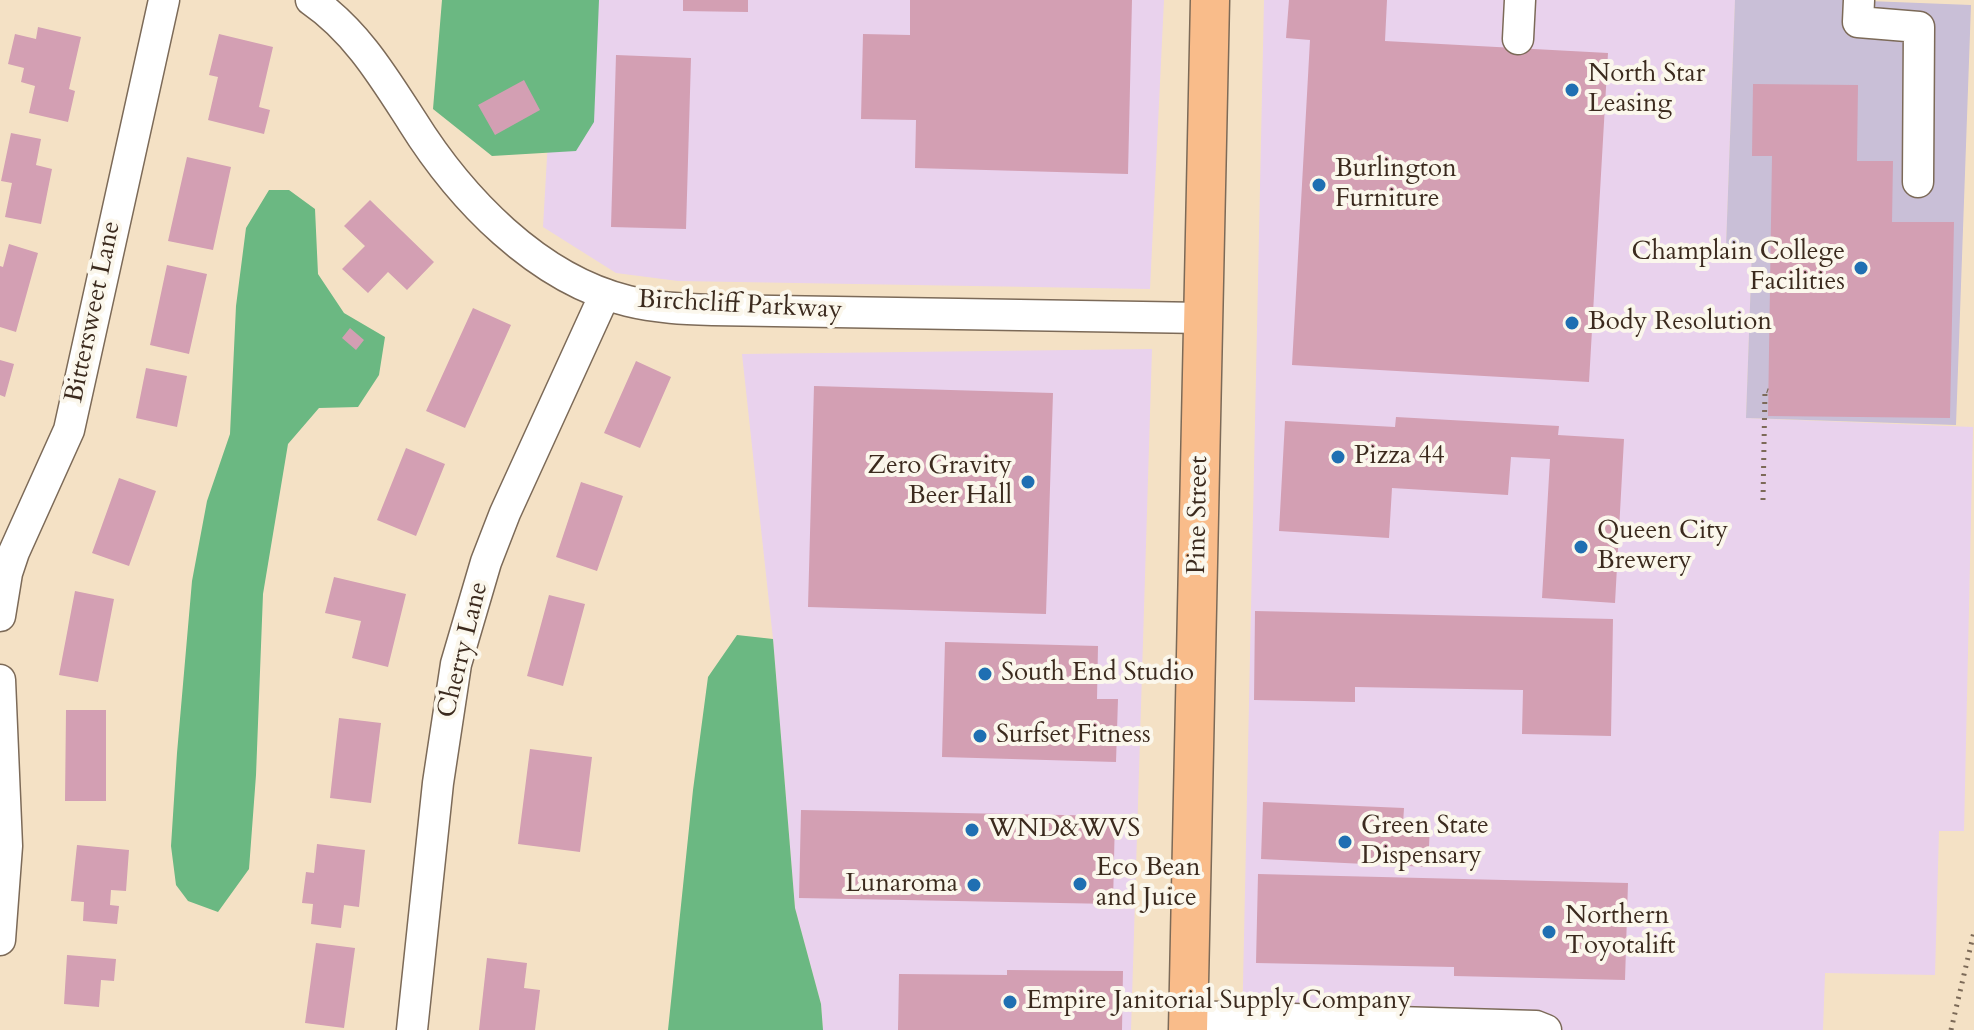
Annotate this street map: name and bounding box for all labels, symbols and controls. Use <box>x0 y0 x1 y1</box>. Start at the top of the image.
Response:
place label: North Star Leasing <box>1588 59 1705 120</box>
marker: North Star Leasing <box>1563 81 1581 99</box>
place label: Burlington Furniture <box>1335 154 1457 216</box>
marker: Burlington Furniture <box>1310 176 1328 194</box>
street label: Bittersweet Lane <box>60 218 128 406</box>
place label: Champlain College Facilities <box>1632 237 1845 298</box>
marker: Champlain College Facilities <box>1852 259 1870 277</box>
street label: Birchcliff Parkway <box>637 285 843 327</box>
place label: Body Resolution <box>1588 307 1772 339</box>
marker: Body Resolution <box>1563 314 1581 332</box>
place label: Pizza 44 <box>1354 441 1445 473</box>
marker: Pizza 44 <box>1329 448 1347 466</box>
place label: Zero Gravity Beer Hall <box>867 451 1012 512</box>
street label: Pine Street <box>1182 455 1216 575</box>
marker: Zero Gravity Beer Hall <box>1019 473 1037 491</box>
place label: Queen City Brewery <box>1597 516 1728 578</box>
marker: Queen City Brewery <box>1572 538 1590 556</box>
street label: Cherry Lane <box>432 579 496 721</box>
place label: South End Studio <box>1001 658 1194 690</box>
marker: South End Studio <box>976 665 994 683</box>
place label: Surfset Fitness <box>996 720 1151 752</box>
marker: Surfset Fitness <box>971 727 989 745</box>
place label: Green State Dispensary <box>1361 811 1489 872</box>
place label: WND&WVS <box>988 814 1140 846</box>
marker: WND&WVS <box>963 821 981 839</box>
marker: Green State Dispensary <box>1336 833 1354 851</box>
place label: Eco Bean and Juice <box>1096 853 1200 914</box>
place label: Lunaroma <box>845 869 958 901</box>
marker: Eco Bean and Juice <box>1071 875 1089 893</box>
marker: Lunaroma <box>965 876 983 894</box>
place label: Northern Toyotalift <box>1565 901 1675 962</box>
marker: Northern Toyotalift <box>1540 923 1558 941</box>
place label: Empire Janitorial Supply Company <box>1026 986 1411 1018</box>
marker: Empire Janitorial Supply Company <box>1001 993 1019 1011</box>

